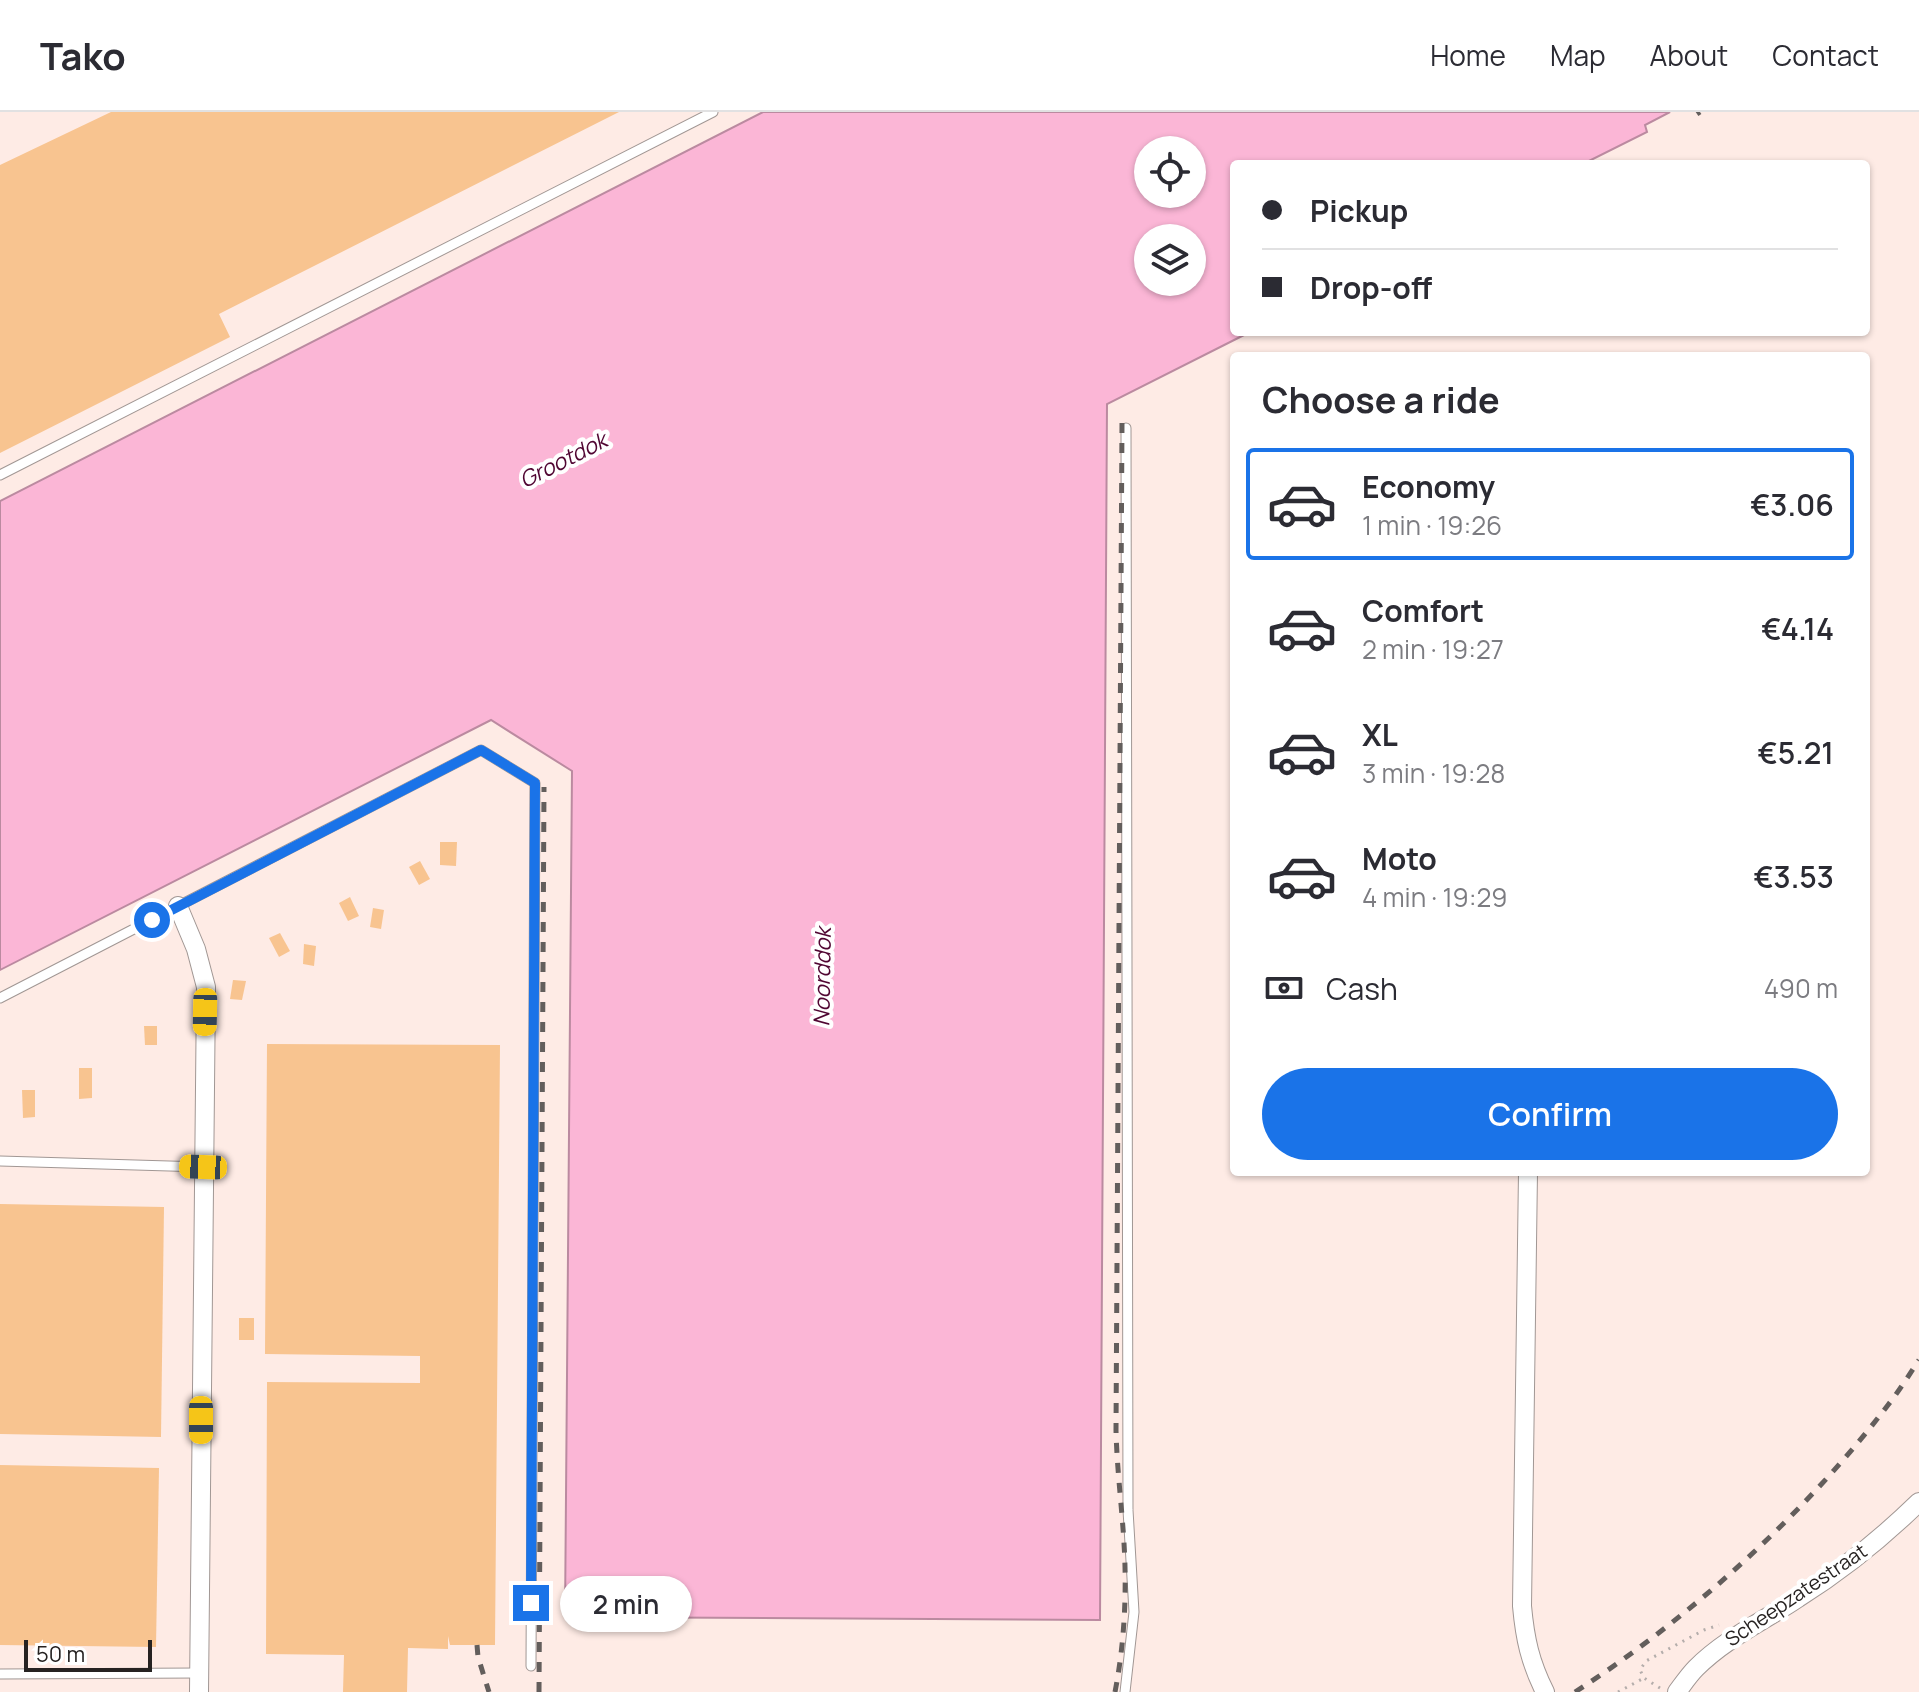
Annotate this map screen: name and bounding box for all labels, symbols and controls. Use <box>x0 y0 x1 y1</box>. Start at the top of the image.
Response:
text: Tako <box>40 29 126 81</box>
text: Home <box>1430 36 1506 74</box>
text: Map <box>1550 36 1606 74</box>
text: About <box>1650 36 1728 74</box>
text: Contact <box>1772 36 1879 74</box>
map controls <box>1134 136 1206 296</box>
button: locate <box>1134 136 1206 208</box>
text: Pickup <box>1310 190 1408 231</box>
button: layers <box>1134 224 1206 296</box>
text: Drop-off <box>1310 267 1432 308</box>
text: Choose a ride <box>1262 375 1500 424</box>
water label: Grootdok <box>514 424 615 495</box>
text: Economy <box>1362 466 1495 507</box>
icon: car <box>1266 468 1338 540</box>
text: €3.06 <box>1750 484 1834 525</box>
text: 1 min · 19:26 <box>1362 507 1502 543</box>
text: Comfort <box>1362 590 1484 631</box>
icon: car <box>1266 592 1338 664</box>
text: €4.14 <box>1761 608 1834 649</box>
text: 2 min · 19:27 <box>1362 631 1504 667</box>
text: XL <box>1362 714 1398 755</box>
icon: car <box>1266 716 1338 788</box>
text: €5.21 <box>1757 732 1834 773</box>
text: 3 min · 19:28 <box>1362 755 1505 791</box>
text: Moto <box>1362 838 1437 879</box>
icon: car <box>1266 840 1338 912</box>
text: €3.53 <box>1753 856 1834 897</box>
text: 4 min · 19:29 <box>1362 879 1507 915</box>
route start <box>134 902 170 938</box>
water label: Noorddok <box>806 924 838 1027</box>
icon: cash <box>1262 966 1306 1010</box>
text: Cash <box>1326 968 1398 1009</box>
text: 490 m <box>1764 970 1838 1006</box>
car <box>193 988 217 1036</box>
button: Confirm <box>1262 1068 1838 1160</box>
car <box>179 1154 227 1180</box>
car <box>189 1396 213 1444</box>
street label: Scheepzatestraat <box>1719 1537 1872 1652</box>
callout: 2 min <box>559 1575 691 1631</box>
route end <box>513 1585 549 1621</box>
text: 2 min <box>593 1586 659 1622</box>
scale bar <box>24 1636 152 1672</box>
text: 50 m <box>36 1639 85 1669</box>

